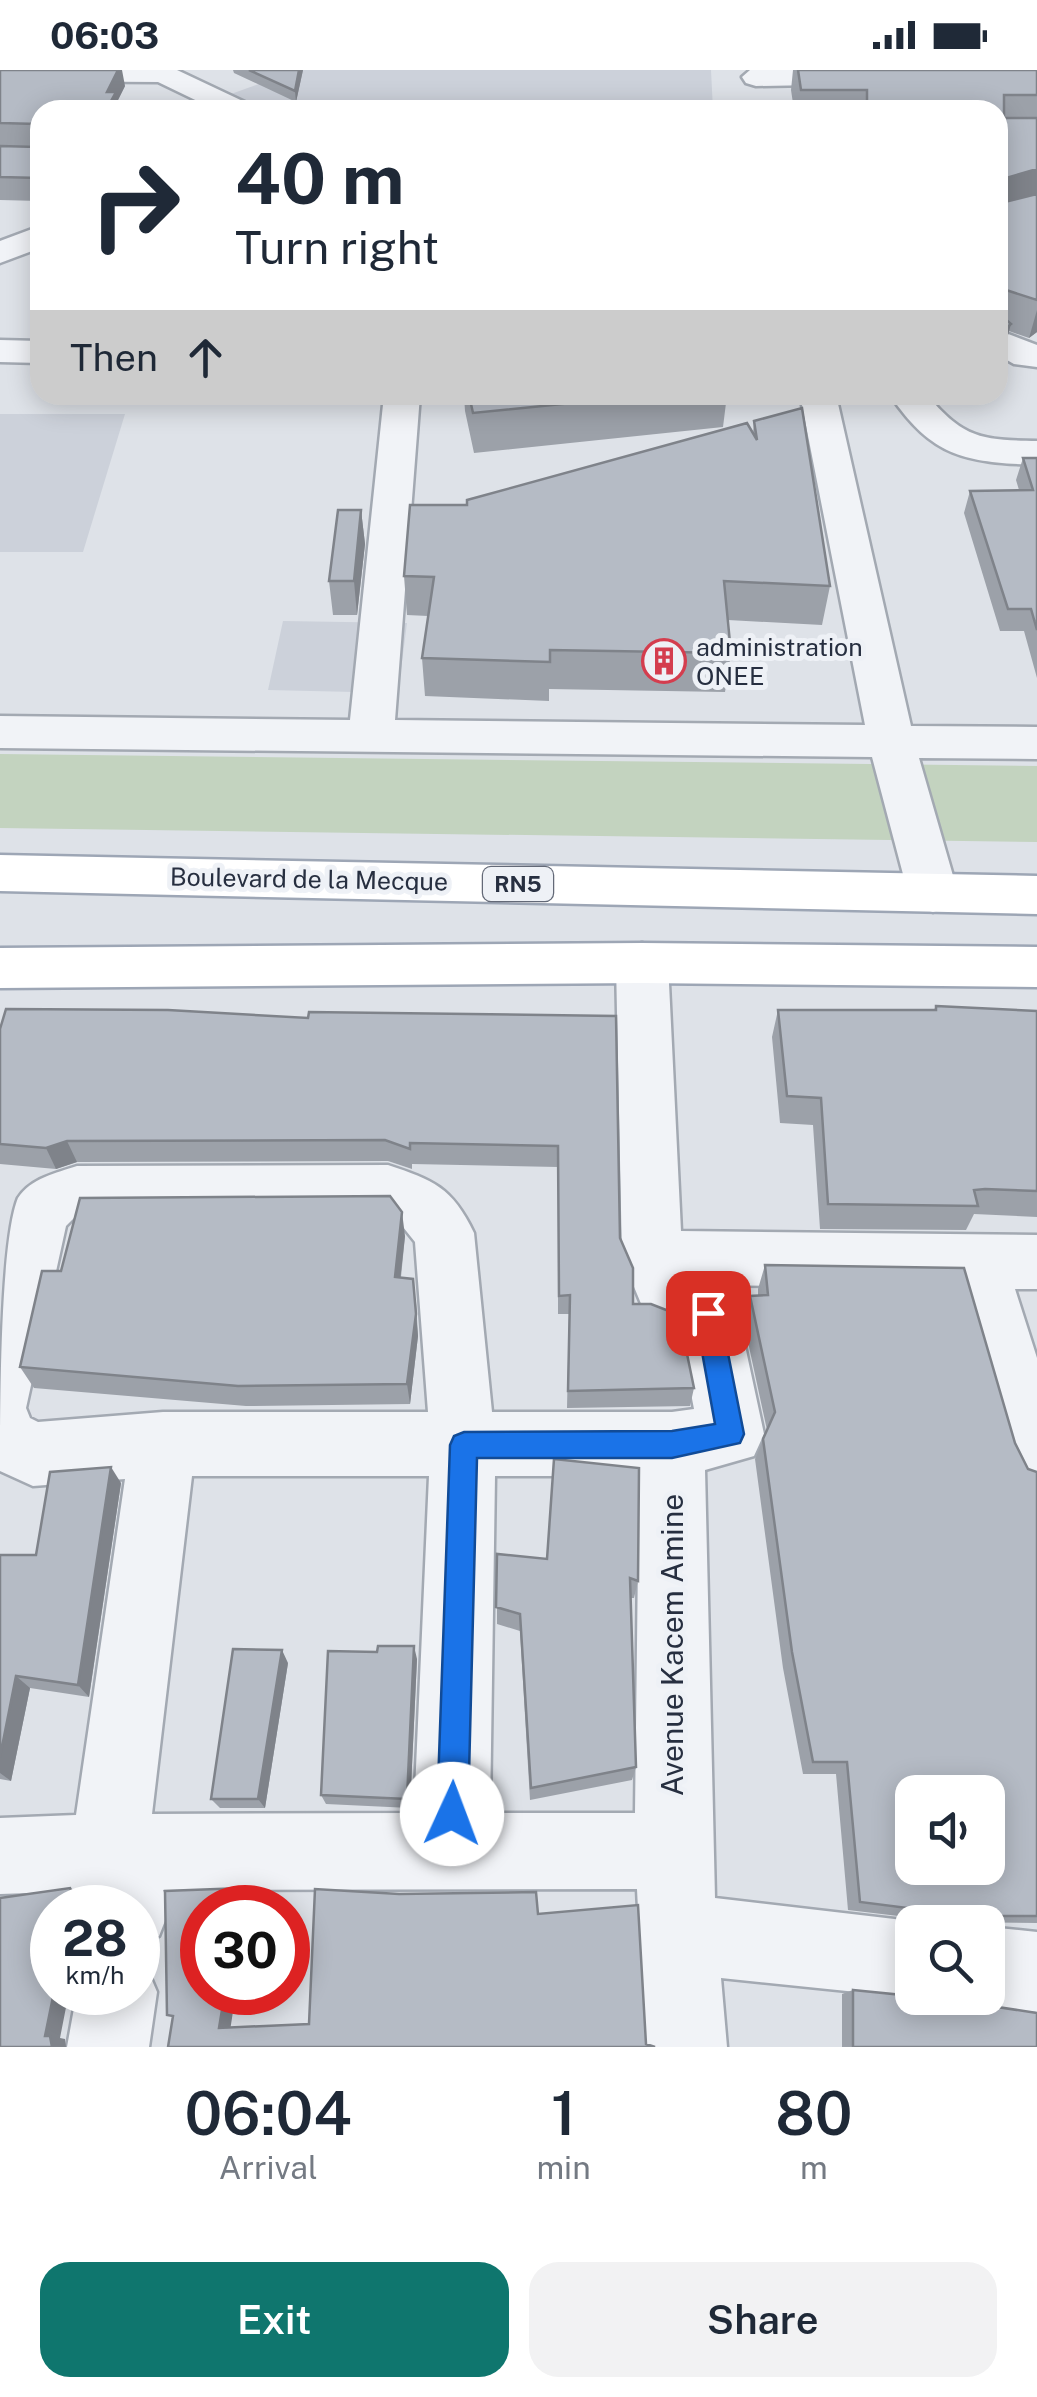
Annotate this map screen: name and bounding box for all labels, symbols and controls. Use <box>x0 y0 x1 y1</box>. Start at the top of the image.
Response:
text: 06:03 <box>50 13 159 58</box>
text: 40 m <box>235 137 405 220</box>
icon: right <box>70 140 200 270</box>
text: Turn right <box>235 221 439 274</box>
icon: ahead <box>178 330 233 385</box>
text: Then <box>70 335 158 380</box>
place label: administration ONEE <box>696 632 863 691</box>
building icon: administration ONEE <box>641 638 687 684</box>
street label: Boulevard de la Mecque <box>170 862 448 896</box>
road number: RN5 <box>483 867 553 901</box>
pin <box>666 1271 751 1356</box>
icon: arrive <box>681 1286 736 1341</box>
street label: Avenue Kacem Amine <box>654 1494 690 1796</box>
position arrow <box>400 1762 504 1866</box>
map controls <box>895 1775 1005 2015</box>
button: sound <box>895 1775 1005 1885</box>
speed limit sign: 30 <box>180 1885 310 2015</box>
button: search <box>895 1905 1005 2015</box>
text: 28 <box>62 1908 128 1967</box>
text: km/h <box>66 1960 124 1990</box>
text: 06:04 <box>185 2078 352 2149</box>
text: 1 <box>551 2078 576 2149</box>
text: 80 <box>775 2078 852 2149</box>
text: Arrival <box>219 2149 318 2186</box>
text: min <box>536 2149 591 2186</box>
text: m <box>800 2149 828 2186</box>
button: Exit <box>40 2262 509 2377</box>
button: Share <box>529 2262 997 2377</box>

